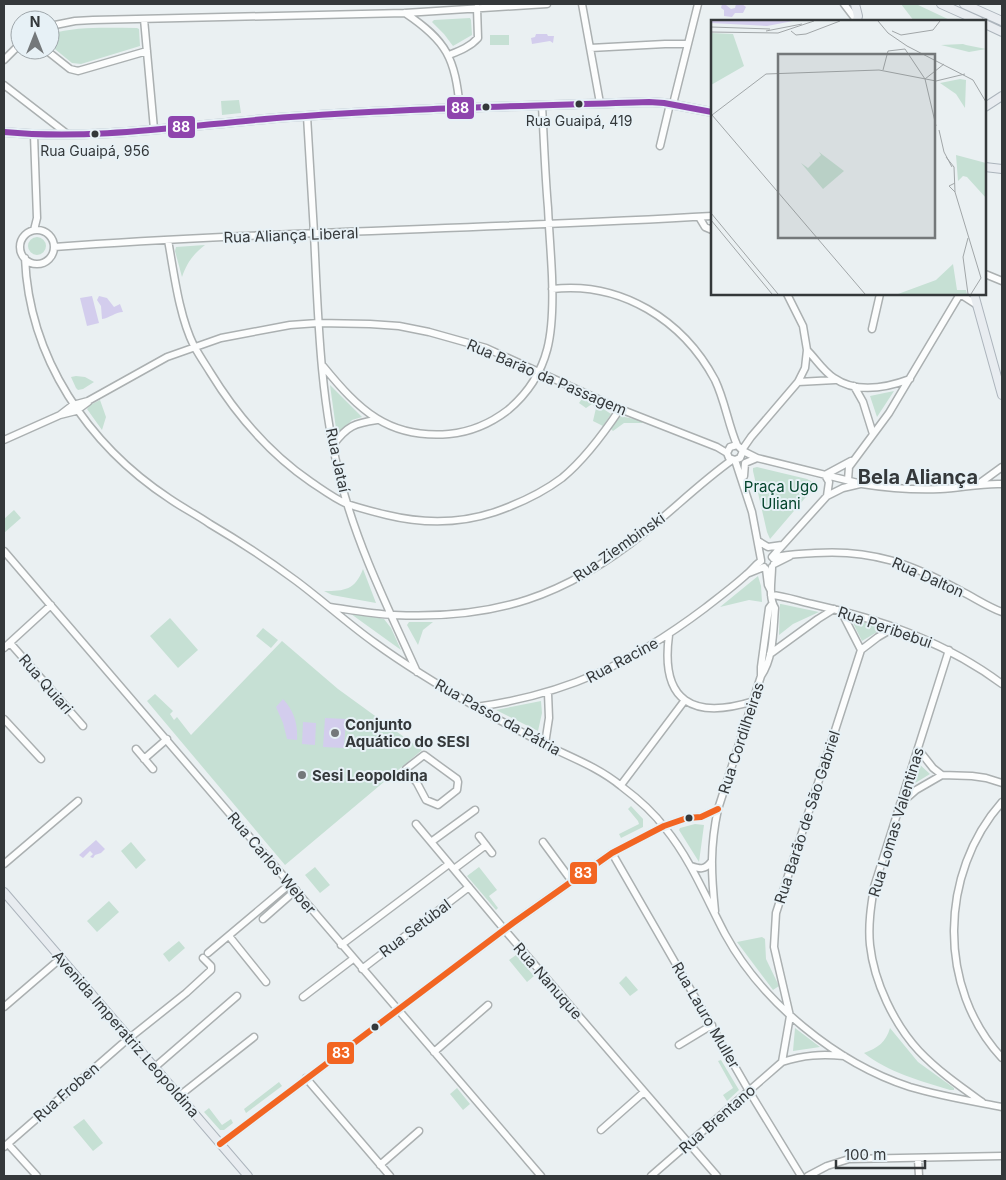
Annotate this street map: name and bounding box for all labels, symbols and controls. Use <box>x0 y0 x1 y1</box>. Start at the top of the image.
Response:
north arrow <box>10 10 60 60</box>
text: N <box>30 13 40 30</box>
inset map <box>711 20 986 295</box>
line badge: 88 <box>446 96 475 120</box>
text: 88 <box>451 99 469 116</box>
marker: Rua Guaipá, 419 <box>574 99 584 109</box>
unlabelled marker <box>481 102 491 112</box>
place label: Rua Guaipá, 419 <box>526 112 632 129</box>
line badge: 88 <box>167 115 196 139</box>
text: 88 <box>172 118 190 135</box>
marker: Rua Guaipá, 956 <box>90 129 100 139</box>
place label: Rua Guaipá, 956 <box>40 142 150 159</box>
street label: Rua Aliança Liberal <box>223 223 359 247</box>
street label: Rua Barão da Passagem <box>464 335 630 419</box>
street label: Rua Jataí <box>322 426 354 494</box>
district label: Bela Aliança <box>858 465 978 489</box>
park label: Praça Ugo Uliani <box>744 477 818 513</box>
street label: Rua Ziembinski <box>569 508 669 586</box>
street label: Rua Dalton <box>889 553 967 601</box>
street label: Rua Peribebui <box>835 602 935 652</box>
street label: Rua Racine <box>583 633 661 687</box>
street label: Rua Quiari <box>15 650 77 718</box>
street label: Rua Passo da Pátria <box>432 675 564 759</box>
street label: Rua Cordilheiras <box>714 680 768 796</box>
place label: Conjunto Aquático do SESI <box>345 715 470 751</box>
marker: Conjunto Aquático do SESI <box>329 727 341 739</box>
street label: Rua Barão de São Gabriel <box>770 728 844 906</box>
street label: Rua Lomas Valentinas <box>864 745 928 899</box>
place label: Sesi Leopoldina <box>312 766 428 785</box>
marker: Sesi Leopoldina <box>296 769 308 781</box>
street label: Rua Carlos Weber <box>224 808 320 918</box>
unlabelled marker <box>684 813 694 823</box>
line badge: 83 <box>569 861 598 885</box>
text: 83 <box>574 864 592 881</box>
street label: Rua Setúbal <box>375 895 455 961</box>
street label: Rua Nanuque <box>510 939 586 1023</box>
street label: Avenida Imperatriz Leopoldina <box>48 947 204 1121</box>
street label: Rua Lauro Muller <box>668 958 744 1072</box>
unlabelled marker <box>370 1022 380 1032</box>
line badge: 83 <box>326 1041 355 1065</box>
text: 83 <box>332 1044 350 1061</box>
street label: Rua Froben <box>29 1058 103 1126</box>
street label: Rua Brentano <box>675 1081 759 1157</box>
scale bar <box>836 1138 925 1170</box>
text: 100 m <box>844 1145 886 1164</box>

